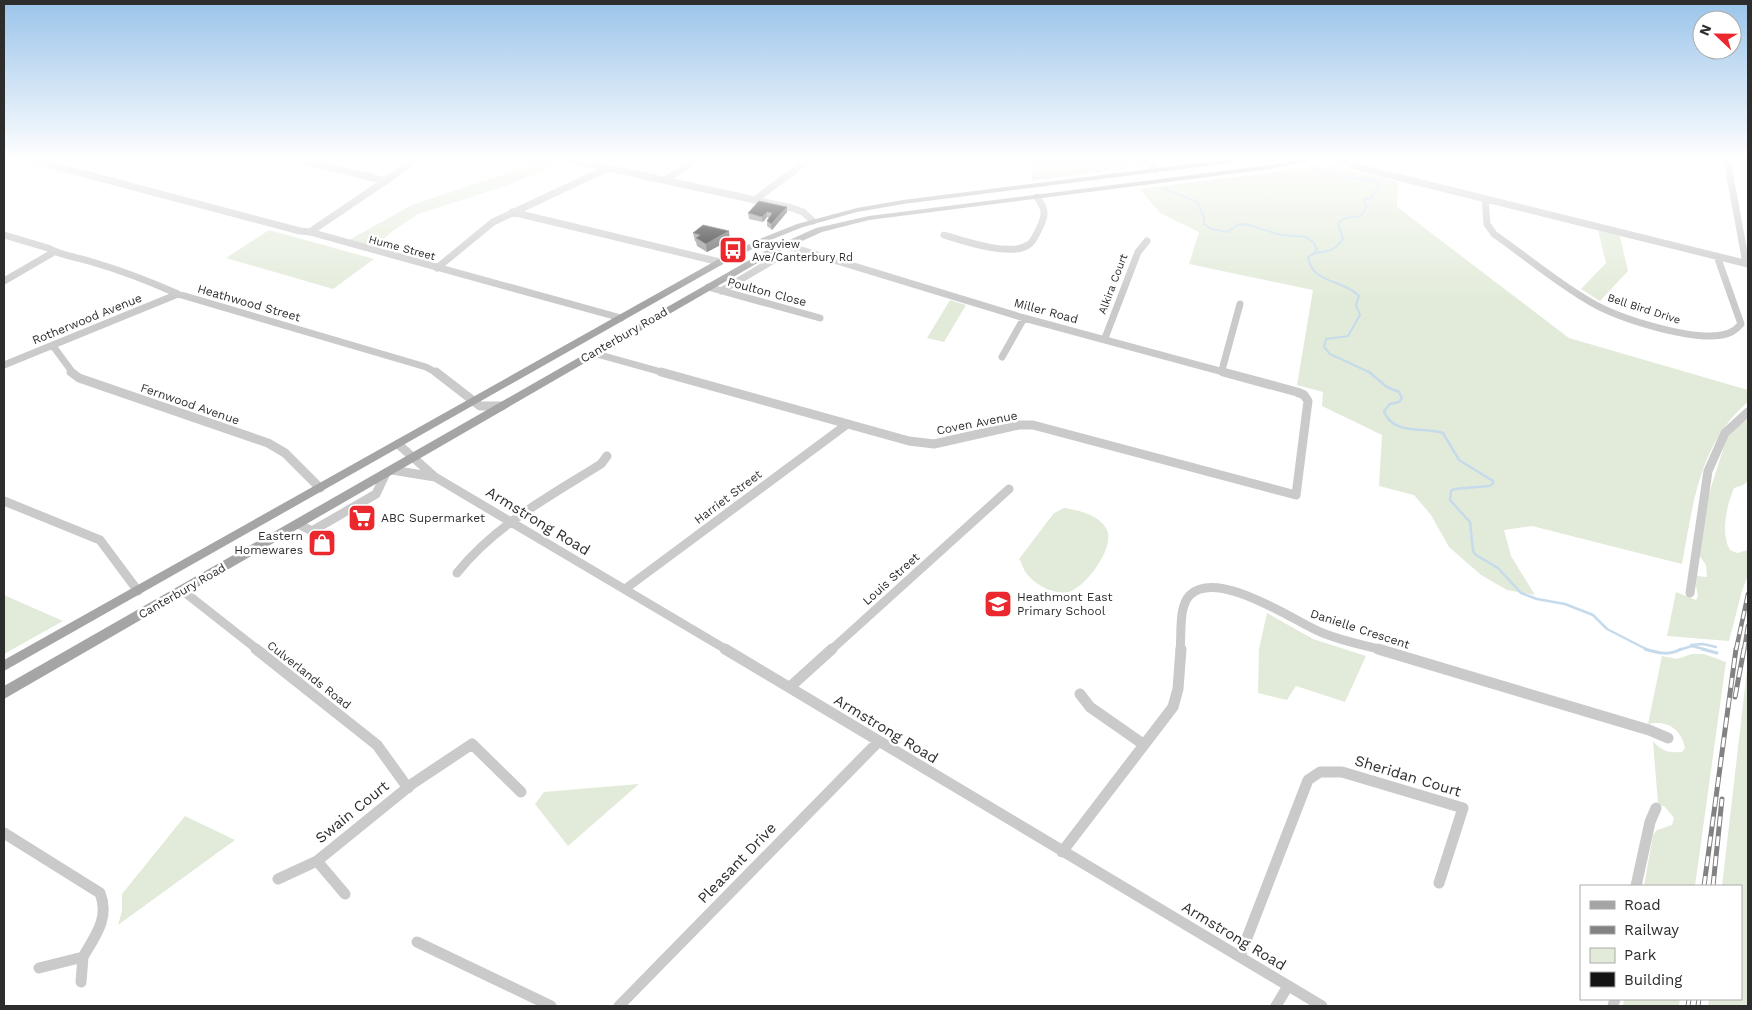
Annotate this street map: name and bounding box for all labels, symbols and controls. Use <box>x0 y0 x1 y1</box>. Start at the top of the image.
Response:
north arrow <box>1692 10 1742 60</box>
text: N <box>1696 22 1714 38</box>
street label: Hume Street <box>367 233 437 263</box>
bus stop icon: Grayview Ave/Canterbury Rd <box>718 235 748 265</box>
place label: Grayview Ave/Canterbury Rd <box>752 238 853 264</box>
street label: Alkira Court <box>1096 252 1131 316</box>
street label: Poulton Close <box>726 275 808 309</box>
street label: Heathwood Street <box>196 282 302 324</box>
street label: Rotherwood Avenue <box>30 291 144 347</box>
street label: Bell Bird Drive <box>1606 291 1682 327</box>
street label: Miller Road <box>1012 296 1080 326</box>
street label: Canterbury Road <box>578 304 670 366</box>
street label: Fernwood Avenue <box>139 381 241 428</box>
street label: Coven Avenue <box>935 408 1019 438</box>
street label: Harriet Street <box>692 467 764 527</box>
street label: Armstrong Road <box>483 483 593 559</box>
supermarket icon: ABC Supermarket <box>347 503 377 533</box>
place label: ABC Supermarket <box>381 511 485 525</box>
shop icon: Eastern Homewares <box>307 528 337 558</box>
place label: Eastern Homewares <box>234 529 303 557</box>
street label: Louis Street <box>860 550 922 608</box>
street label: Canterbury Road <box>136 560 228 622</box>
school or university icon: Heathmont East Primary School <box>983 589 1013 619</box>
place label: Heathmont East Primary School <box>1017 590 1113 618</box>
street label: Danielle Crescent <box>1309 606 1411 652</box>
street label: Culverlands Road <box>264 638 354 712</box>
street label: Armstrong Road <box>831 691 941 767</box>
street label: Sheridan Court <box>1353 751 1464 801</box>
street label: Swain Court <box>312 776 393 847</box>
street label: Pleasant Drive <box>694 819 780 907</box>
legend <box>1580 885 1742 1000</box>
text: Road <box>1624 896 1661 914</box>
street label: Armstrong Road <box>1179 898 1289 974</box>
text: Railway <box>1624 921 1679 939</box>
text: Park <box>1624 946 1657 964</box>
text: Building <box>1624 971 1682 989</box>

